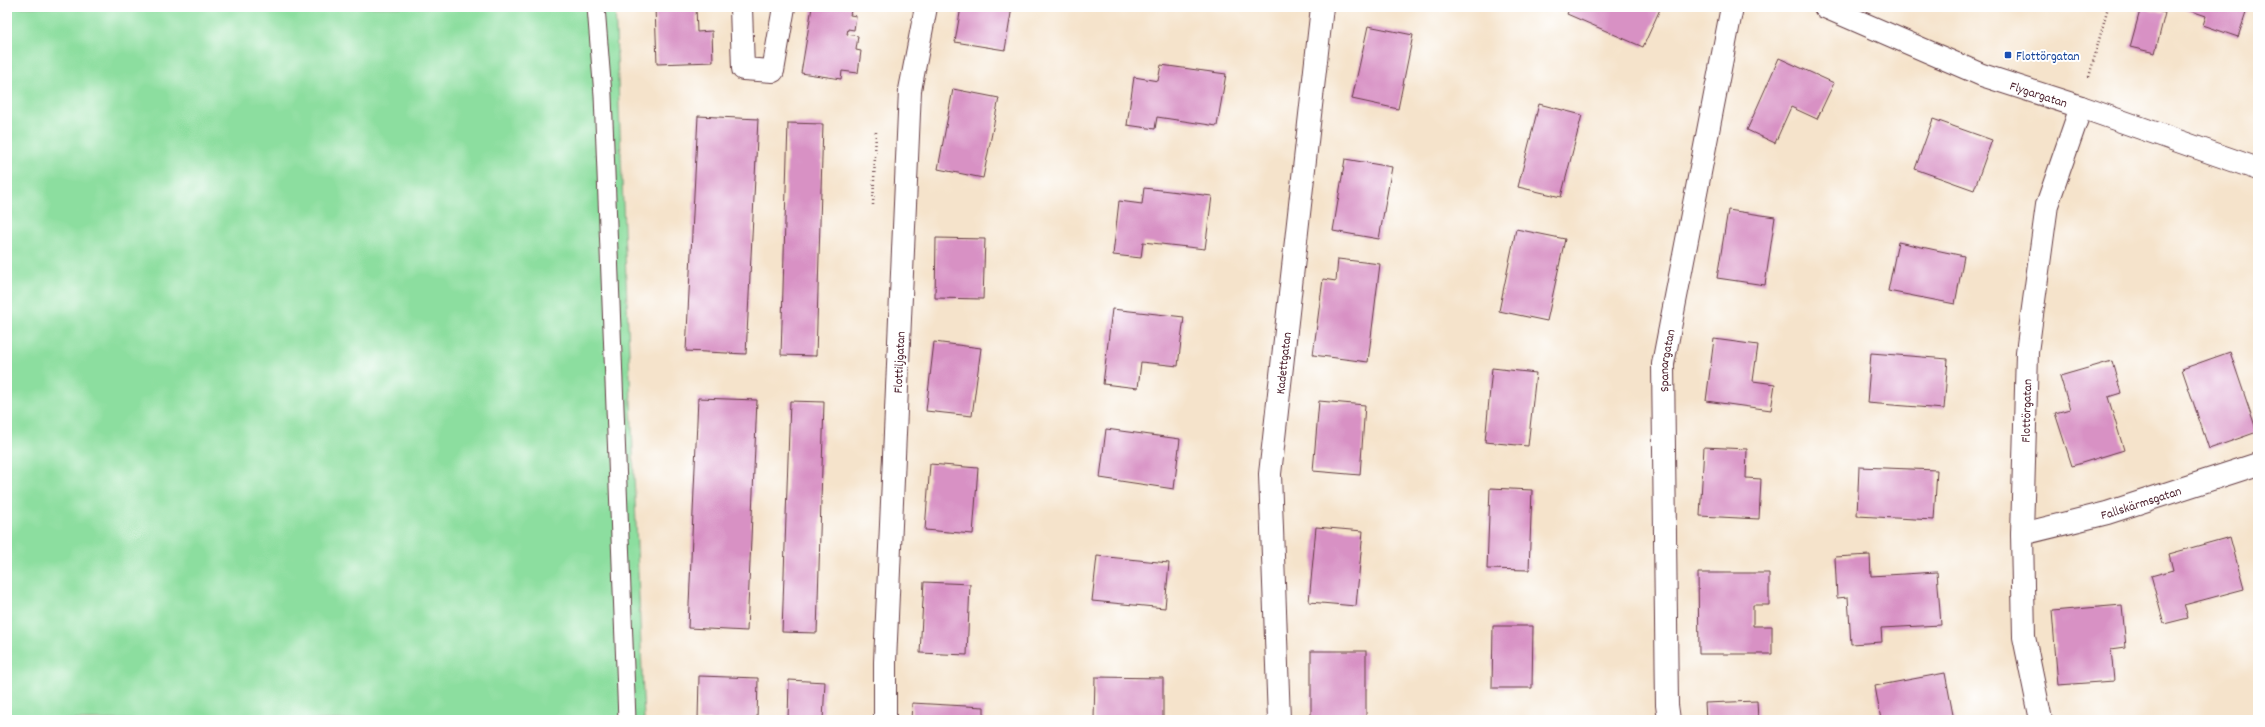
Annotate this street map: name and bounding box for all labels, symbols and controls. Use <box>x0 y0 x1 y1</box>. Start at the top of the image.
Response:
place label: Flottörgatan <box>2016 48 2080 67</box>
marker: Flottörgatan <box>2003 50 2013 60</box>
street label: Flygargatan <box>2007 78 2070 114</box>
street label: Spanargatan <box>1656 328 1682 392</box>
street label: Flottiljgatan <box>890 331 911 394</box>
street label: Kadettgatan <box>1272 331 1298 395</box>
street label: Flottörgatan <box>2018 379 2038 443</box>
street label: Fallskärmsgatan <box>2099 483 2184 526</box>

